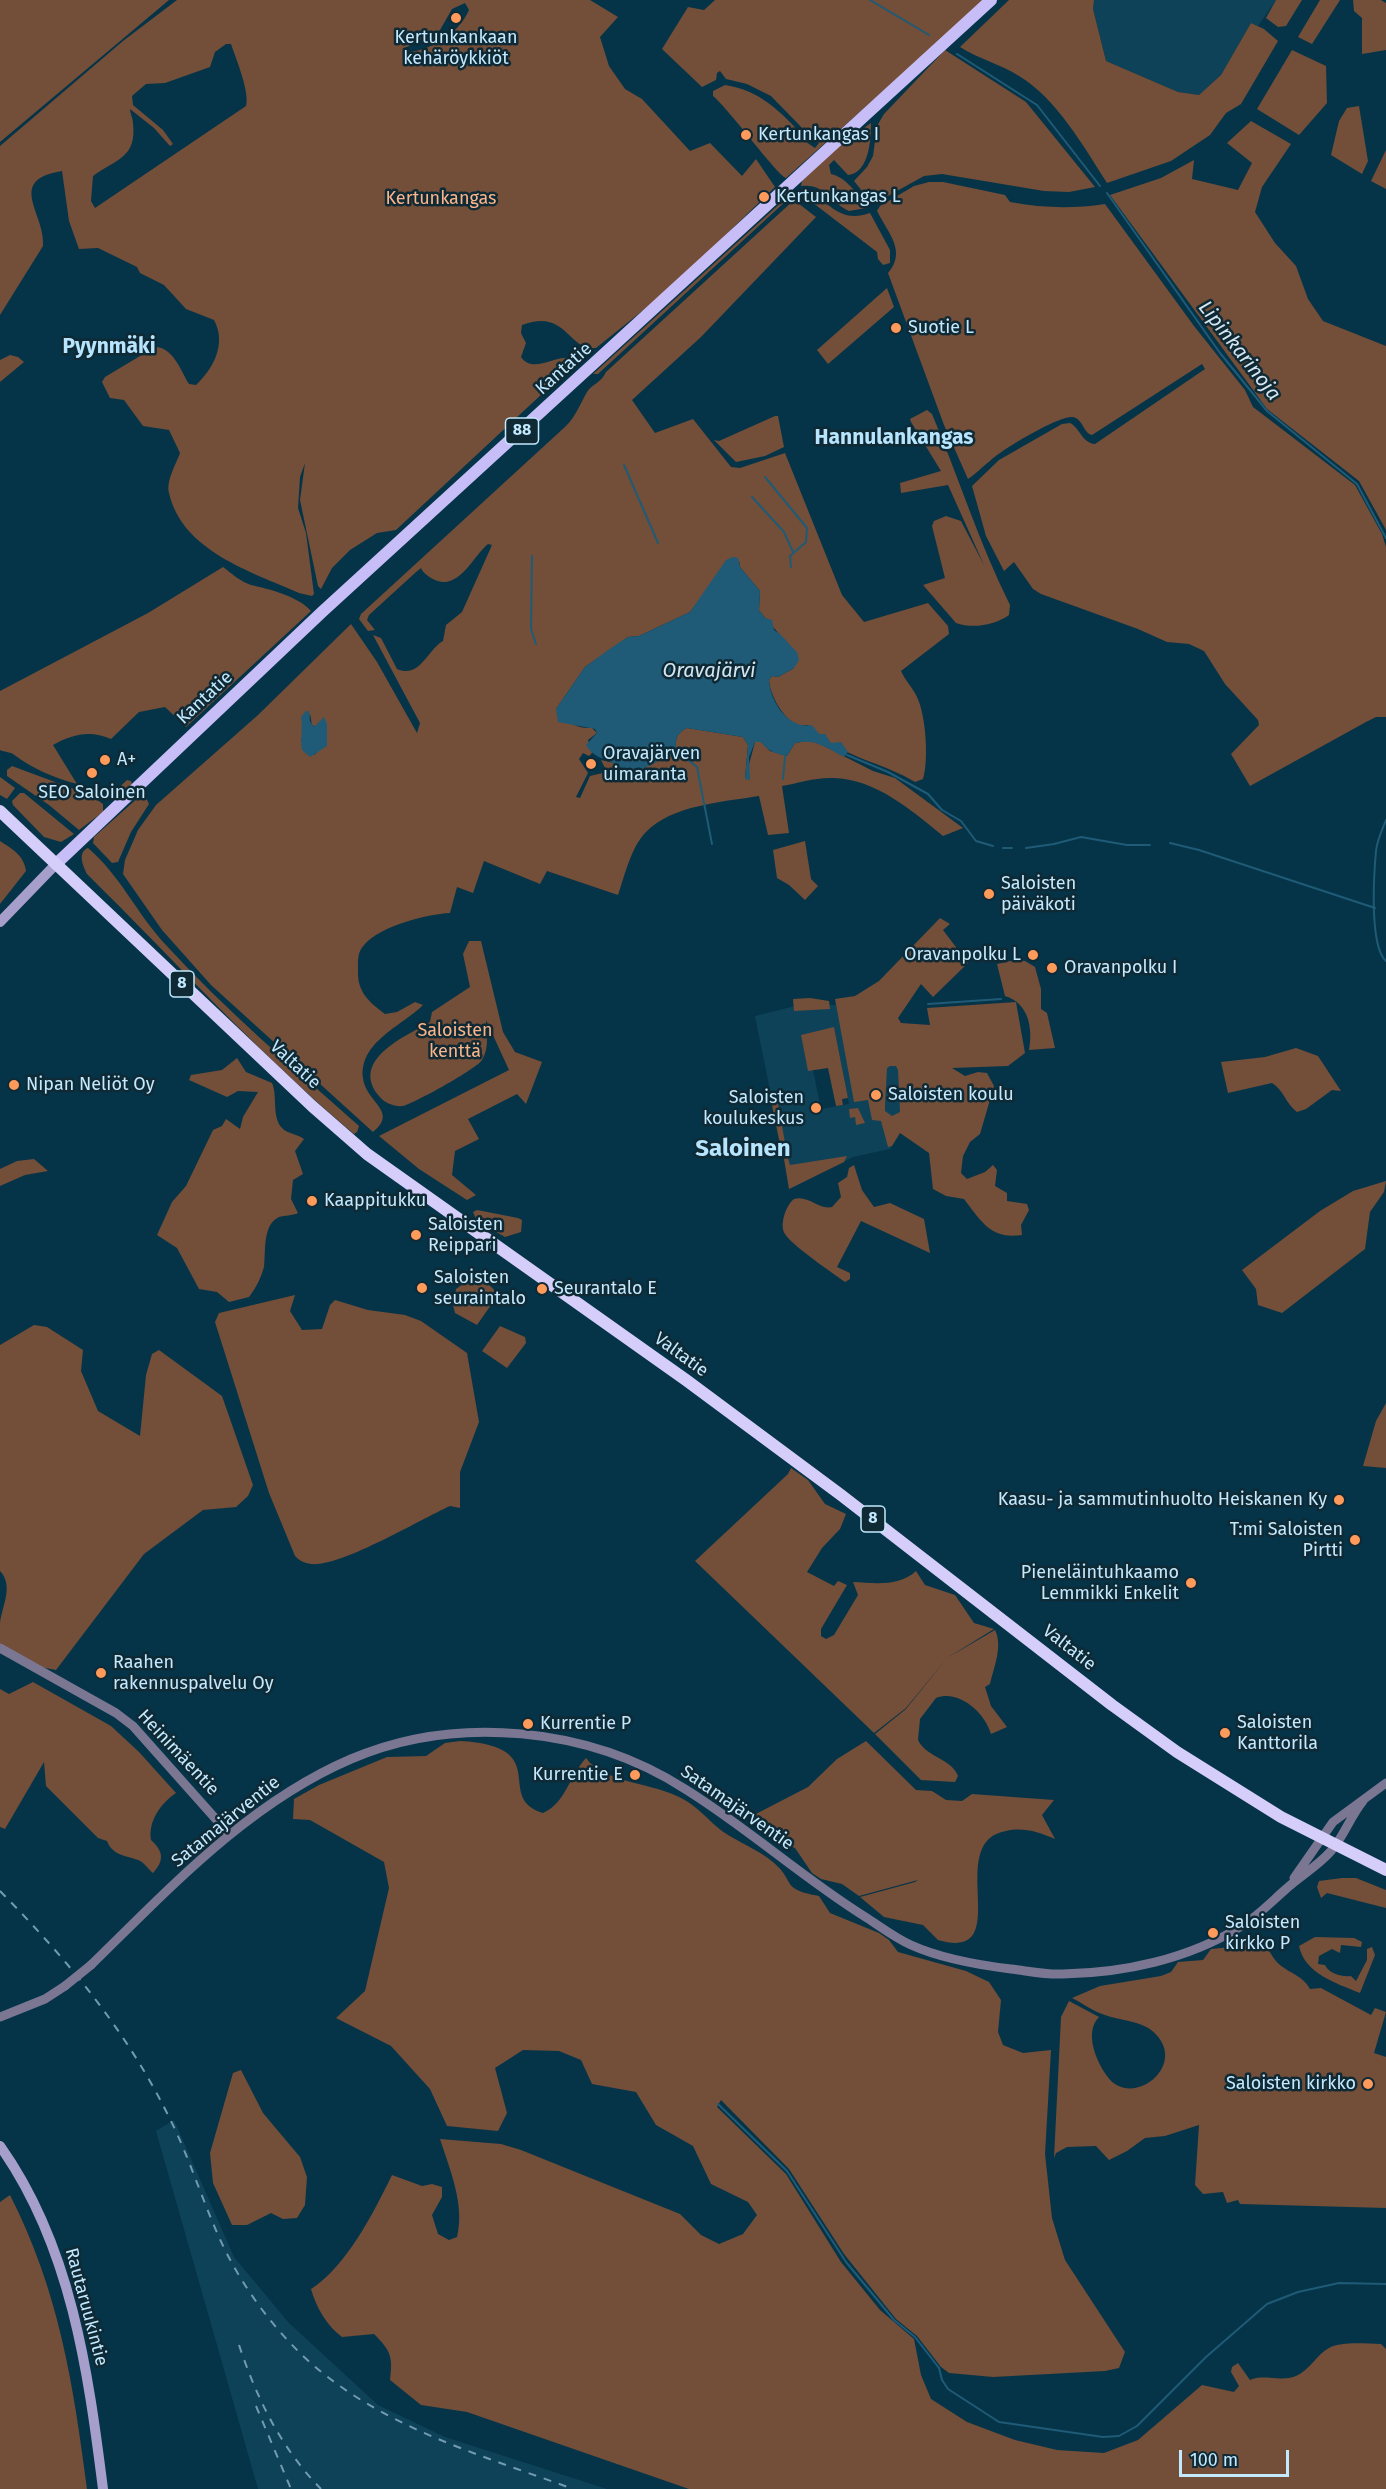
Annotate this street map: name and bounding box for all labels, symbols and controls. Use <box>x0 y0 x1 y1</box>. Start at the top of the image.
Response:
marker: Kertunkankaan kehäröykkiöt <box>449 11 463 25</box>
place label: Kertunkankaan kehäröykkiöt <box>395 27 517 70</box>
place label: Kertunkangas I <box>758 124 879 146</box>
marker: Kertunkangas I <box>739 128 753 142</box>
place label: Kertunkangas L <box>776 186 901 208</box>
park label: Kertunkangas <box>386 188 496 210</box>
marker: Kertunkangas L <box>757 190 771 204</box>
water label: Lipinkarinoja <box>1193 296 1285 406</box>
place label: Suotie L <box>908 317 974 339</box>
marker: Suotie L <box>889 321 903 335</box>
district label: Pyynmäki <box>62 334 156 360</box>
street label: Kantatie <box>531 338 597 400</box>
road number: 88 <box>506 418 538 444</box>
district label: Hannulankangas <box>815 425 973 451</box>
water label: Oravajärvi <box>663 659 755 683</box>
street label: Kantatie <box>173 667 237 729</box>
place label: Oravajärven uimaranta <box>603 743 700 786</box>
place label: A+ <box>117 749 136 771</box>
marker: A+ <box>98 753 112 767</box>
marker: Oravajärven uimaranta <box>584 757 598 771</box>
marker: SEO Saloinen <box>85 766 99 780</box>
place label: SEO Saloinen <box>38 782 146 804</box>
place label: Saloisten päiväkoti <box>1001 873 1076 916</box>
marker: Saloisten päiväkoti <box>982 887 996 901</box>
place label: Oravanpolku L <box>904 944 1021 966</box>
marker: Oravanpolku L <box>1026 948 1040 962</box>
place label: Oravanpolku I <box>1064 957 1177 979</box>
marker: Oravanpolku I <box>1045 961 1059 975</box>
road number: 8 <box>170 971 194 997</box>
park label: Saloisten kenttä <box>417 1020 493 1062</box>
street label: Valtatie <box>265 1036 325 1094</box>
place label: Nipan Neliöt Oy <box>26 1074 155 1096</box>
marker: Nipan Neliöt Oy <box>7 1078 21 1092</box>
place label: Saloisten koulu <box>888 1084 1014 1106</box>
place label: Saloisten koulukeskus <box>703 1087 804 1130</box>
marker: Saloisten koulu <box>869 1088 883 1102</box>
marker: Saloisten koulukeskus <box>809 1101 823 1115</box>
district label: Saloinen <box>695 1135 791 1163</box>
place label: Kaappitukku <box>324 1190 426 1212</box>
marker: Kaappitukku <box>305 1194 319 1208</box>
place label: Saloisten Reippari <box>428 1214 503 1256</box>
marker: Saloisten Reippari <box>409 1228 423 1242</box>
place label: Saloisten seuraintalo <box>434 1267 526 1310</box>
place label: Seurantalo E <box>554 1278 657 1300</box>
marker: Saloisten seuraintalo <box>415 1281 429 1295</box>
marker: Seurantalo E <box>535 1282 549 1296</box>
street label: Valtatie <box>650 1328 712 1382</box>
place label: Kaasu- ja sammutinhuolto Heiskanen Ky <box>998 1489 1327 1511</box>
marker: Kaasu- ja sammutinhuolto Heiskanen Ky <box>1332 1493 1346 1507</box>
road number: 8 <box>861 1506 885 1532</box>
place label: T:mi Saloisten Pirtti <box>1230 1519 1343 1562</box>
marker: T:mi Saloisten Pirtti <box>1348 1533 1362 1547</box>
place label: Pieneläintuhkaamo Lemmikki Enkelit <box>1021 1562 1179 1604</box>
marker: Pieneläintuhkaamo Lemmikki Enkelit <box>1184 1576 1198 1590</box>
street label: Valtatie <box>1038 1620 1100 1676</box>
place label: Raahen rakennuspalvelu Oy <box>113 1652 274 1694</box>
marker: Raahen rakennuspalvelu Oy <box>94 1666 108 1680</box>
street label: Heinimäentie <box>133 1706 223 1800</box>
place label: Saloisten Kanttorila <box>1237 1712 1318 1754</box>
place label: Kurrentie P <box>540 1713 631 1735</box>
marker: Kurrentie P <box>521 1717 535 1731</box>
marker: Saloisten Kanttorila <box>1218 1726 1232 1740</box>
street label: Satamajärventie <box>676 1761 798 1855</box>
place label: Kurrentie E <box>533 1764 623 1786</box>
marker: Kurrentie E <box>628 1768 642 1782</box>
street label: Satamajärventie <box>167 1772 285 1872</box>
place label: Saloisten kirkko P <box>1225 1912 1300 1954</box>
marker: Saloisten kirkko P <box>1206 1926 1220 1940</box>
place label: Saloisten kirkko <box>1226 2073 1356 2095</box>
marker: Saloisten kirkko <box>1361 2077 1375 2091</box>
street label: Rautaruukintie <box>60 2246 112 2368</box>
scale bar <box>1182 2438 1292 2476</box>
text: 100 m <box>1190 2449 1238 2471</box>

